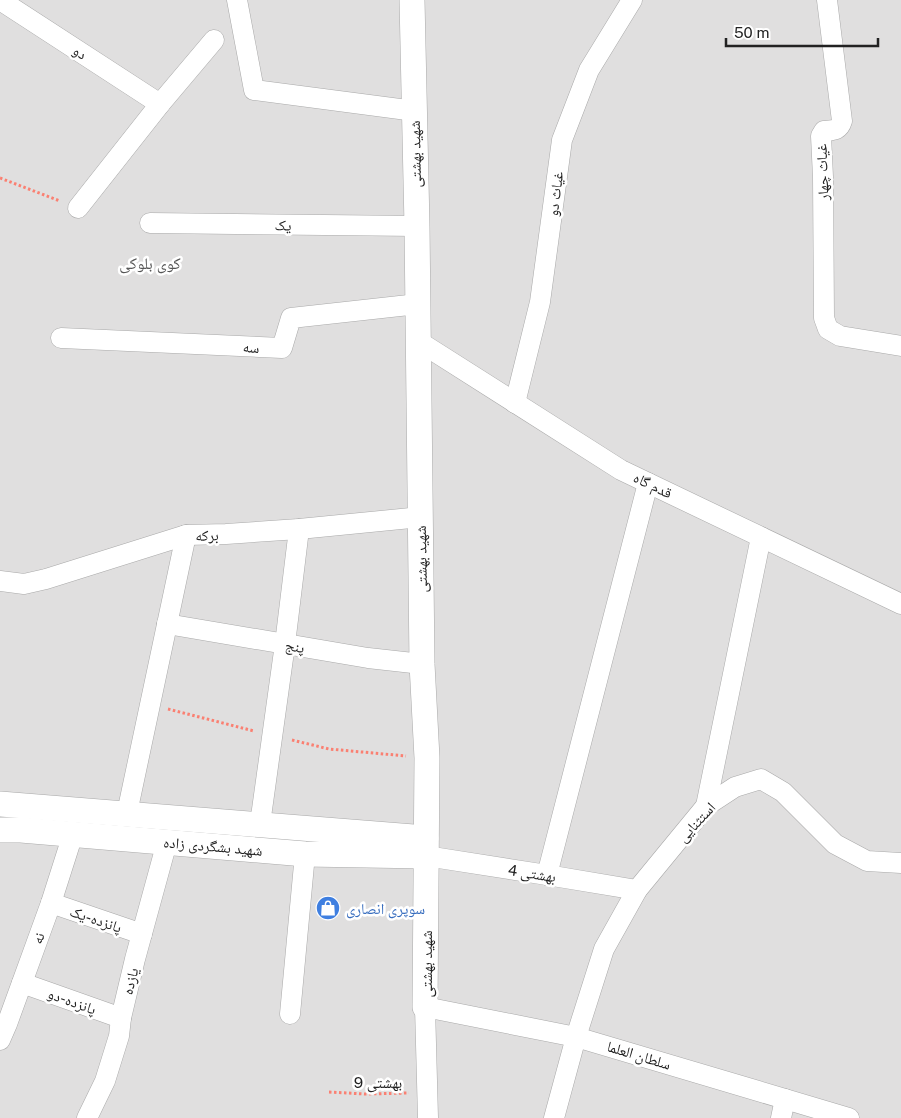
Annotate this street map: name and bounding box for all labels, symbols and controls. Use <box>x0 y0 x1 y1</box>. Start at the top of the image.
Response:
scale bar <box>726 15 878 47</box>
text: 50 m <box>734 24 769 41</box>
street label: دو <box>69 41 90 64</box>
street label: شهید بهشتی <box>406 120 426 188</box>
street label: غیاث چهار <box>812 143 833 202</box>
street label: غیاث دو <box>544 170 567 218</box>
street label: یک <box>274 216 292 234</box>
district label: کوی بلوکی <box>119 254 181 274</box>
street label: سه <box>242 338 260 356</box>
street label: قدم گاه <box>630 468 675 503</box>
street label: شهید بهشتی <box>412 525 432 593</box>
street label: برکه <box>195 526 219 545</box>
street label: پنج <box>284 636 306 658</box>
street label: استثنایی <box>673 799 720 847</box>
street label: شهید بشگردی زاده <box>162 833 263 861</box>
street label: بهشتی 4 <box>506 861 557 887</box>
shop icon: سوپری انصاری <box>315 895 341 921</box>
place label: سوپری انصاری <box>346 900 425 919</box>
street label: پانزده-یک <box>67 902 124 937</box>
street label: نه <box>28 930 48 946</box>
street label: شهید بهشتی <box>418 930 437 998</box>
street label: یازده <box>118 966 143 996</box>
street label: پانزده-دو <box>45 984 99 1019</box>
street label: سلطان العلما <box>604 1037 673 1075</box>
street label: بهشتی 9 <box>354 1074 402 1093</box>

